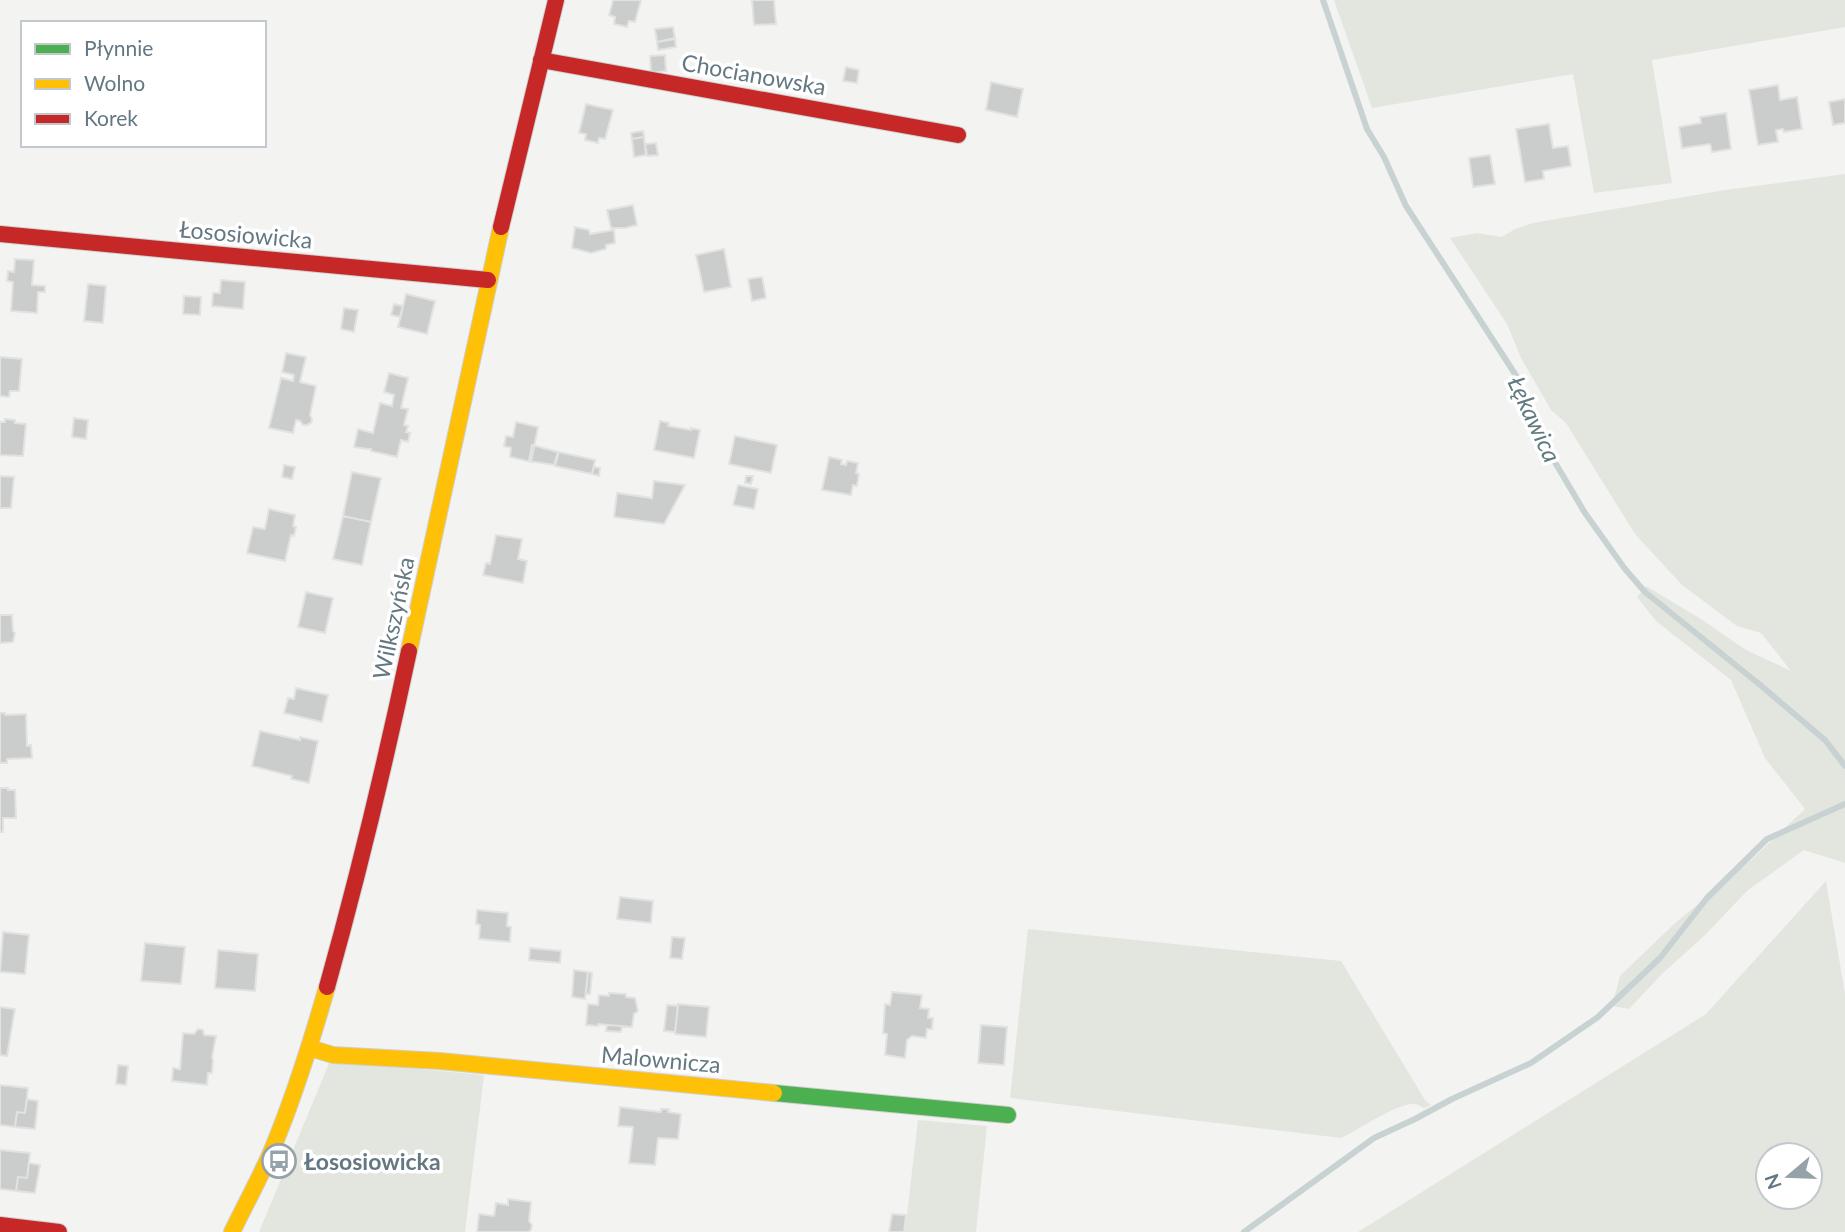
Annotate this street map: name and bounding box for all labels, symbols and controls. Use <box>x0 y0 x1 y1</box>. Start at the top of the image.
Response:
legend <box>21 21 266 147</box>
text: Płynnie <box>84 35 153 60</box>
street label: Chocianowska <box>680 48 828 100</box>
text: Wolno <box>84 70 145 95</box>
text: Korek <box>84 105 138 130</box>
street label: Łososiowicka <box>178 214 314 254</box>
water label: Łękawica <box>1503 371 1567 467</box>
street label: Wilkszyńska <box>366 554 420 682</box>
street label: Malownicza <box>600 1040 722 1078</box>
north arrow <box>1754 1141 1824 1211</box>
bus stop icon: Łososiowicka <box>260 1142 298 1180</box>
place label: Łososiowicka <box>304 1147 441 1175</box>
text: N <box>1759 1171 1786 1192</box>

